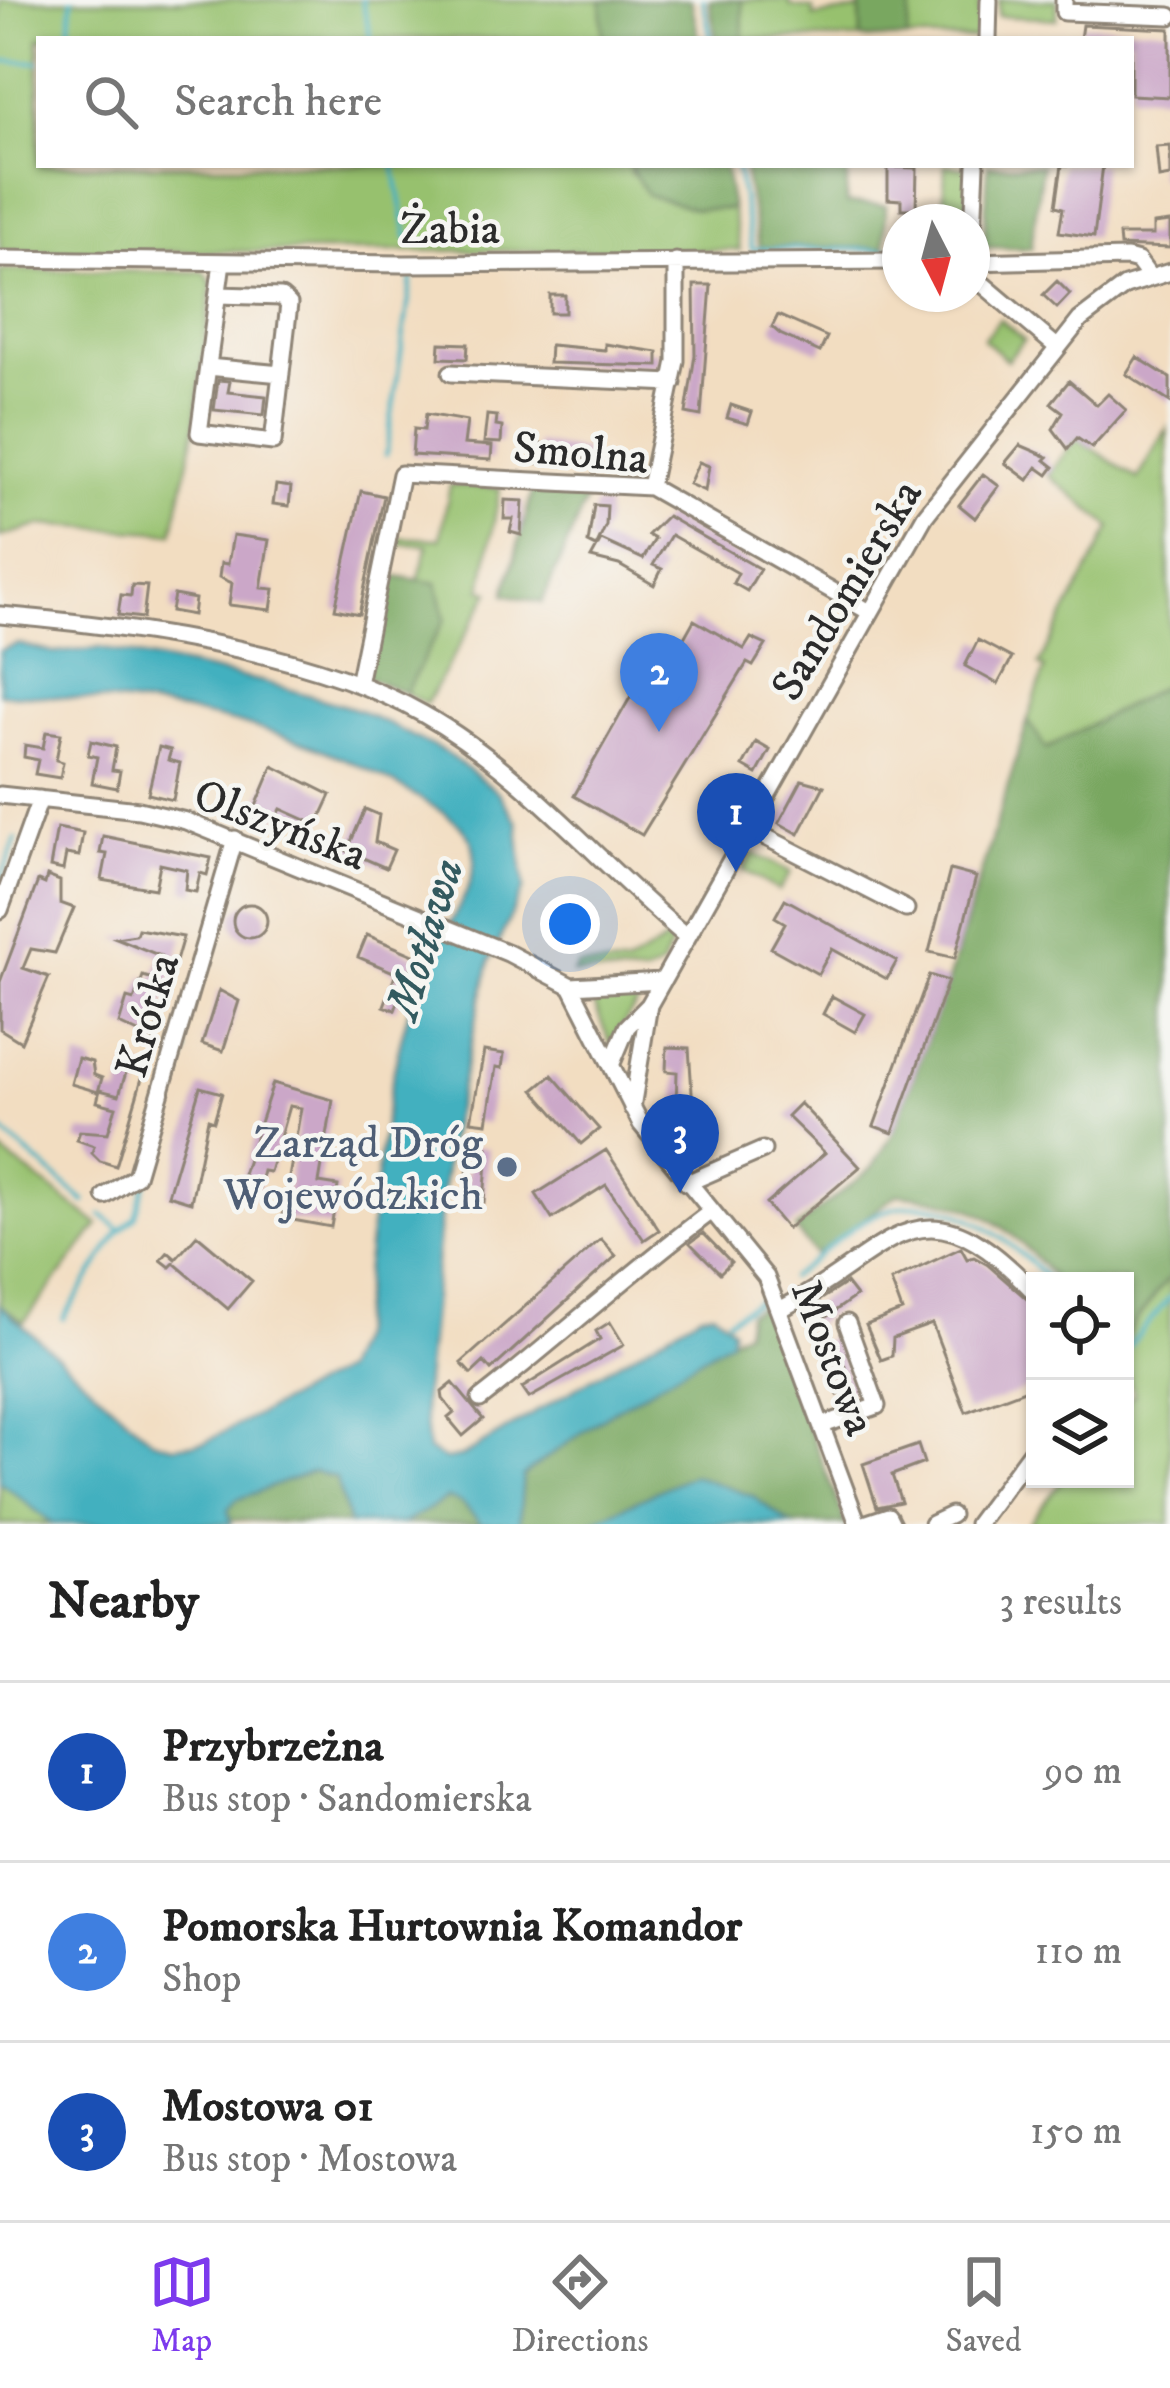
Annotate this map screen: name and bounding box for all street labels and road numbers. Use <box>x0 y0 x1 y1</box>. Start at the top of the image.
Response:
street label: Żabia <box>400 202 500 258</box>
street label: Smolna <box>511 420 650 488</box>
street label: Sandomierska <box>760 470 935 711</box>
street label: Olszyńska <box>186 767 374 884</box>
street label: Krótka <box>105 948 193 1084</box>
street label: Mostowa <box>777 1273 887 1443</box>

